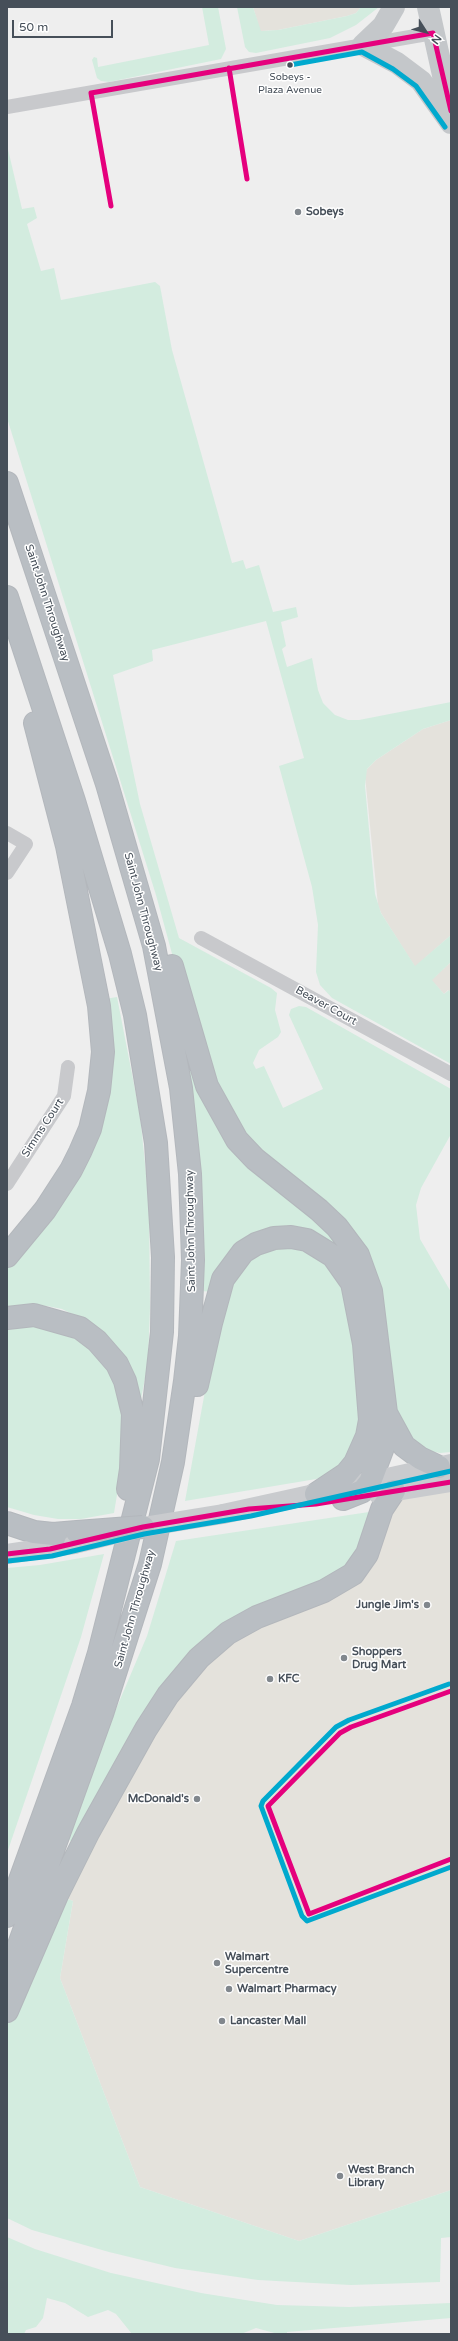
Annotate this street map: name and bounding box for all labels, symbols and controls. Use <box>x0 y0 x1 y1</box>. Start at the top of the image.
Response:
scale bar <box>14 12 115 38</box>
north arrow <box>406 12 446 52</box>
text: 50 m <box>19 20 48 34</box>
text: N <box>428 32 444 47</box>
marker: Sobeys - Plaza Avenue <box>285 60 295 70</box>
place label: Sobeys - Plaza Avenue <box>258 71 322 94</box>
place label: Sobeys <box>306 205 344 219</box>
marker: Sobeys <box>293 207 303 217</box>
street label: Saint John Throughway <box>22 543 72 663</box>
street label: Saint John Throughway <box>121 851 165 973</box>
street label: Beaver Court <box>293 984 359 1028</box>
street label: Simms Court <box>19 1096 67 1160</box>
street label: Saint John Throughway <box>183 1170 199 1292</box>
street label: Saint John Throughway <box>112 1548 158 1670</box>
place label: Jungle Jim's <box>356 1598 419 1612</box>
marker: Jungle Jim's <box>422 1600 432 1610</box>
place label: Shoppers Drug Mart <box>352 1645 406 1671</box>
marker: Shoppers Drug Mart <box>339 1653 349 1663</box>
place label: KFC <box>278 1672 299 1686</box>
marker: KFC <box>265 1674 275 1684</box>
place label: McDonald's <box>128 1792 189 1806</box>
marker: McDonald's <box>192 1794 202 1804</box>
place label: Walmart Supercentre <box>225 1950 289 1976</box>
marker: Walmart Supercentre <box>212 1958 222 1968</box>
place label: Walmart Pharmacy <box>237 1982 337 1996</box>
marker: Walmart Pharmacy <box>224 1984 234 1994</box>
place label: Lancaster Mall <box>230 2014 306 2028</box>
marker: Lancaster Mall <box>217 2016 227 2026</box>
place label: West Branch Library <box>348 2163 414 2189</box>
marker: West Branch Library <box>335 2171 345 2181</box>

